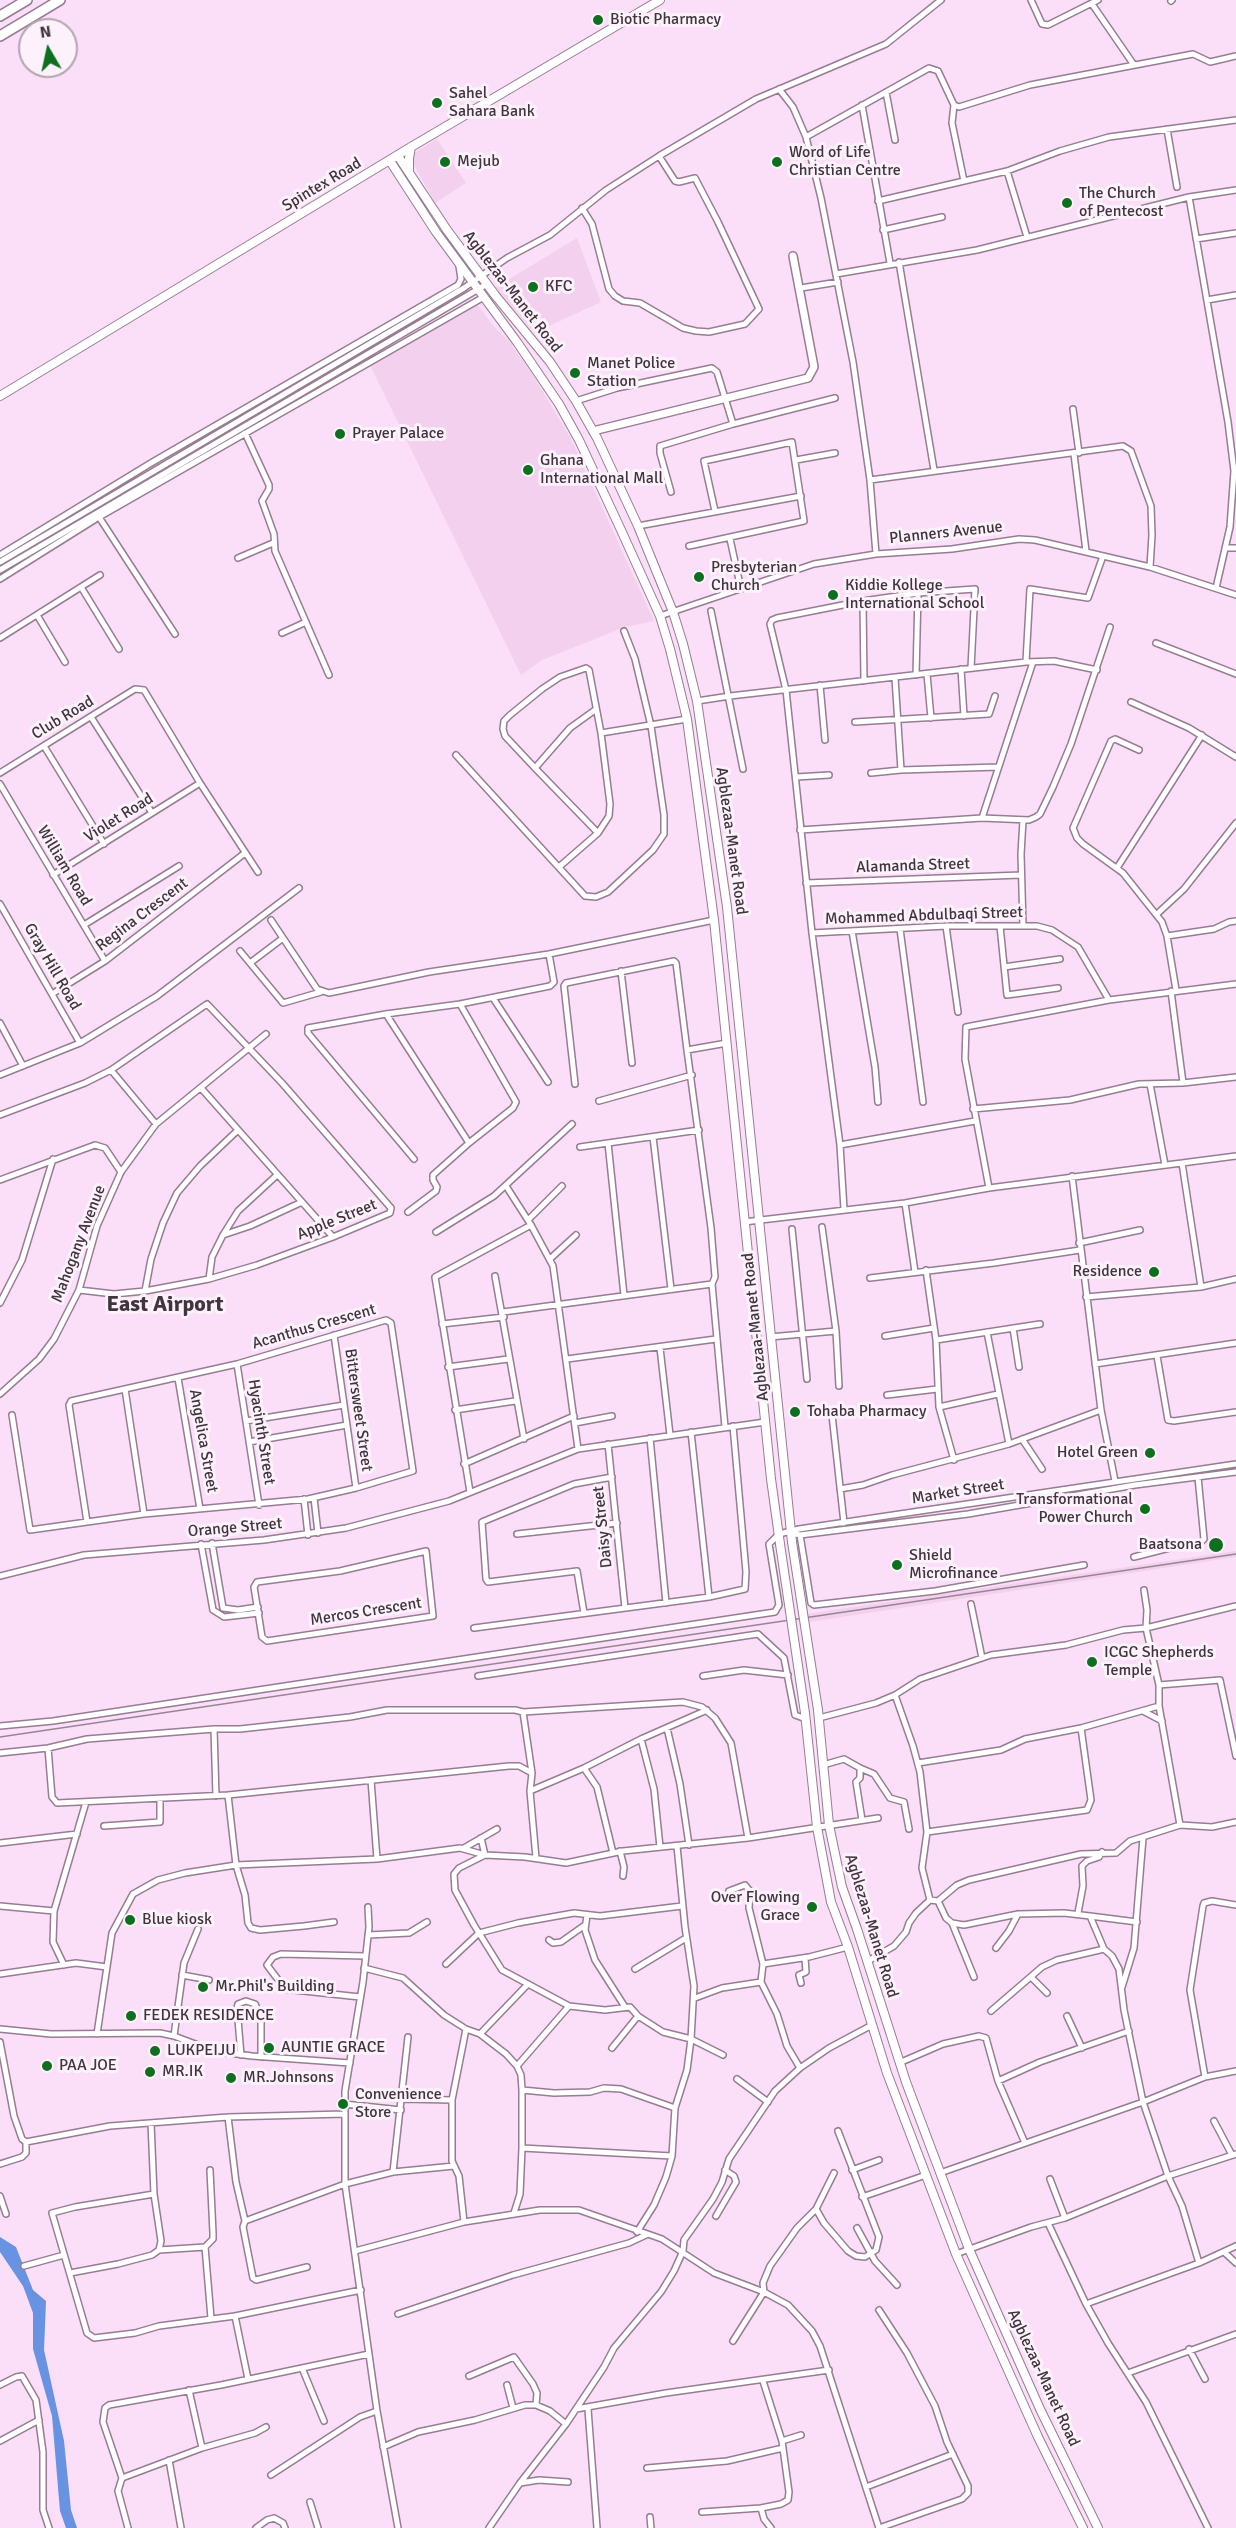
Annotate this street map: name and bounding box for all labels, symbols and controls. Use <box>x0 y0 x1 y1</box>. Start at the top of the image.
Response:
place label: Biotic Pharmacy <box>610 10 721 30</box>
marker: Biotic Pharmacy <box>591 13 605 27</box>
north arrow <box>18 18 78 78</box>
text: N <box>38 21 53 43</box>
place label: Sahel Sahara Bank <box>449 84 535 122</box>
marker: Sahel Sahara Bank <box>430 96 444 110</box>
place label: Word of Life Christian Centre <box>789 143 901 181</box>
place label: Mejub <box>457 152 500 172</box>
street label: Spintex Road <box>279 154 365 216</box>
marker: Mejub <box>438 155 452 169</box>
marker: Word of Life Christian Centre <box>770 155 784 169</box>
place label: The Church of Pentecost <box>1079 184 1163 222</box>
marker: The Church of Pentecost <box>1060 196 1074 210</box>
street label: Agblezaa-Manet Road <box>459 227 565 357</box>
place label: KFC <box>545 277 572 297</box>
marker: KFC <box>526 280 540 294</box>
place label: Manet Police Station <box>587 354 675 392</box>
marker: Manet Police Station <box>568 366 582 380</box>
place label: Prayer Palace <box>352 424 444 444</box>
marker: Prayer Palace <box>333 427 347 441</box>
place label: Ghana International Mall <box>540 451 663 489</box>
marker: Ghana International Mall <box>521 463 535 477</box>
street label: Planners Avenue <box>888 518 1004 548</box>
place label: Presbyterian Church <box>711 558 797 596</box>
marker: Presbyterian Church <box>692 570 706 584</box>
place label: Kiddie Kollege International School <box>845 576 984 614</box>
marker: Kiddie Kollege International School <box>826 588 840 602</box>
street label: Club Road <box>28 692 98 744</box>
street label: Agblezaa-Manet Road <box>711 766 751 916</box>
street label: Violet Road <box>81 789 157 847</box>
street label: William Road <box>33 822 95 910</box>
street label: Alamanda Street <box>856 854 970 878</box>
street label: Regina Crescent <box>92 874 192 956</box>
street label: Mohammed Abdulbaqi Street <box>825 903 1023 929</box>
street label: Gray Hill Road <box>19 920 85 1014</box>
street label: Mahogany Avenue <box>48 1183 110 1305</box>
street label: Apple Street <box>294 1195 380 1245</box>
street label: Agblezaa-Manet Road <box>739 1252 773 1402</box>
place label: Residence <box>1073 1262 1142 1282</box>
marker: Residence <box>1147 1265 1161 1279</box>
district label: East Airport <box>106 1292 224 1318</box>
street label: Acanthus Crescent <box>250 1300 378 1354</box>
street label: Bittersweet Street <box>340 1347 376 1473</box>
street label: Hyacinth Street <box>243 1378 279 1486</box>
street label: Angelica Street <box>184 1388 222 1494</box>
place label: Tohaba Pharmacy <box>807 1402 926 1422</box>
marker: Tohaba Pharmacy <box>788 1405 802 1419</box>
place label: Hotel Green <box>1057 1443 1138 1463</box>
marker: Hotel Green <box>1143 1446 1157 1460</box>
street label: Market Street <box>910 1475 1006 1509</box>
street label: Daisy Street <box>589 1485 617 1569</box>
place label: Transformational Power Church <box>1016 1490 1133 1528</box>
marker: Transformational Power Church <box>1138 1502 1152 1516</box>
street label: Orange Street <box>187 1514 283 1542</box>
place label: Baatsona <box>1139 1535 1202 1555</box>
marker: Baatsona <box>1207 1536 1225 1554</box>
place label: Shield Microfinance <box>909 1546 998 1584</box>
marker: Shield Microfinance <box>890 1558 904 1572</box>
street label: Mercos Crescent <box>309 1594 423 1630</box>
place label: ICGC Shepherds Temple <box>1104 1643 1214 1681</box>
marker: ICGC Shepherds Temple <box>1085 1655 1099 1669</box>
street label: Agblezaa-Manet Road <box>840 1852 902 2000</box>
place label: Over Flowing Grace <box>711 1888 800 1926</box>
marker: Over Flowing Grace <box>805 1900 819 1914</box>
place label: Blue kiosk <box>142 1910 212 1930</box>
marker: Blue kiosk <box>123 1913 137 1927</box>
place label: Mr.Phil's Building <box>215 1977 334 1997</box>
marker: Mr.Phil's Building <box>196 1980 210 1994</box>
place label: FEDEK RESIDENCE <box>143 2006 274 2026</box>
marker: FEDEK RESIDENCE <box>124 2009 138 2023</box>
place label: AUNTIE GRACE <box>281 2038 385 2058</box>
place label: LUKPEIJU <box>167 2041 236 2061</box>
marker: AUNTIE GRACE <box>262 2041 276 2055</box>
marker: LUKPEIJU <box>148 2044 162 2058</box>
place label: PAA JOE <box>59 2056 117 2076</box>
marker: PAA JOE <box>40 2059 54 2073</box>
place label: MR.IK <box>162 2062 203 2082</box>
marker: MR.IK <box>143 2065 157 2079</box>
place label: MR.Johnsons <box>243 2068 334 2088</box>
marker: MR.Johnsons <box>224 2071 238 2085</box>
place label: Convenience Store <box>355 2085 442 2123</box>
marker: Convenience Store <box>336 2097 350 2111</box>
street label: Agblezaa-Manet Road <box>1003 2306 1083 2450</box>

